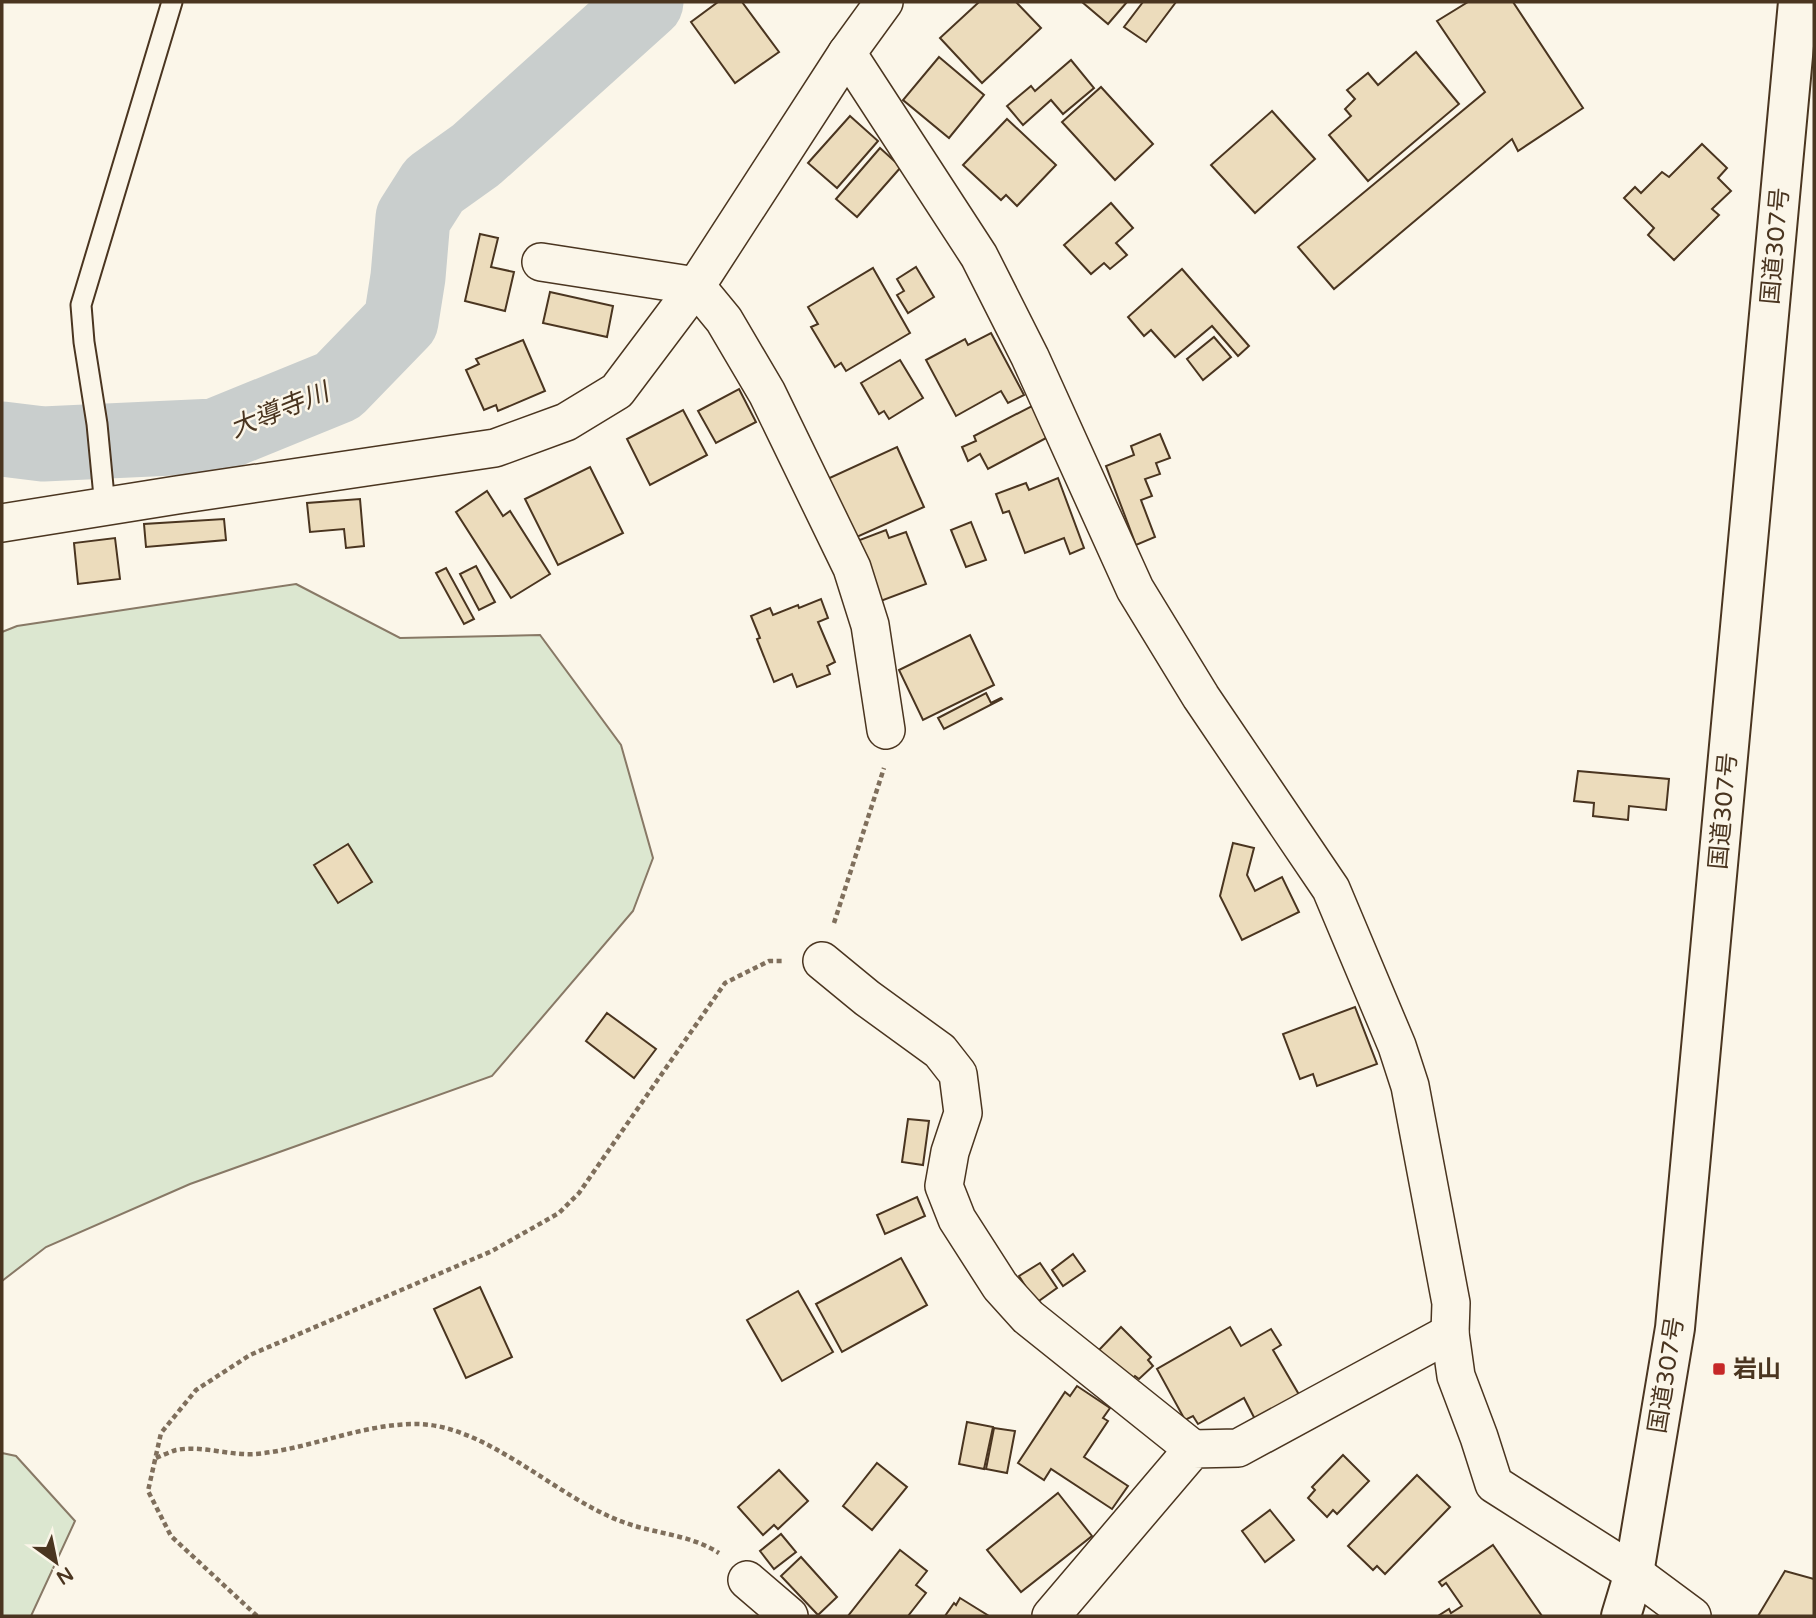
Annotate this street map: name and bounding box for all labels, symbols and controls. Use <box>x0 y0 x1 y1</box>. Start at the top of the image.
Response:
street label: 国道307号 <box>1756 186 1795 306</box>
water label: 大導寺川 <box>225 375 336 444</box>
street label: 国道307号 <box>1704 751 1743 871</box>
street label: 国道307号 <box>1643 1315 1690 1435</box>
place label: 岩山 <box>1733 1355 1781 1384</box>
marker: 岩山 <box>1711 1361 1727 1377</box>
north arrow <box>21 1527 91 1597</box>
text: N <box>52 1562 77 1589</box>

